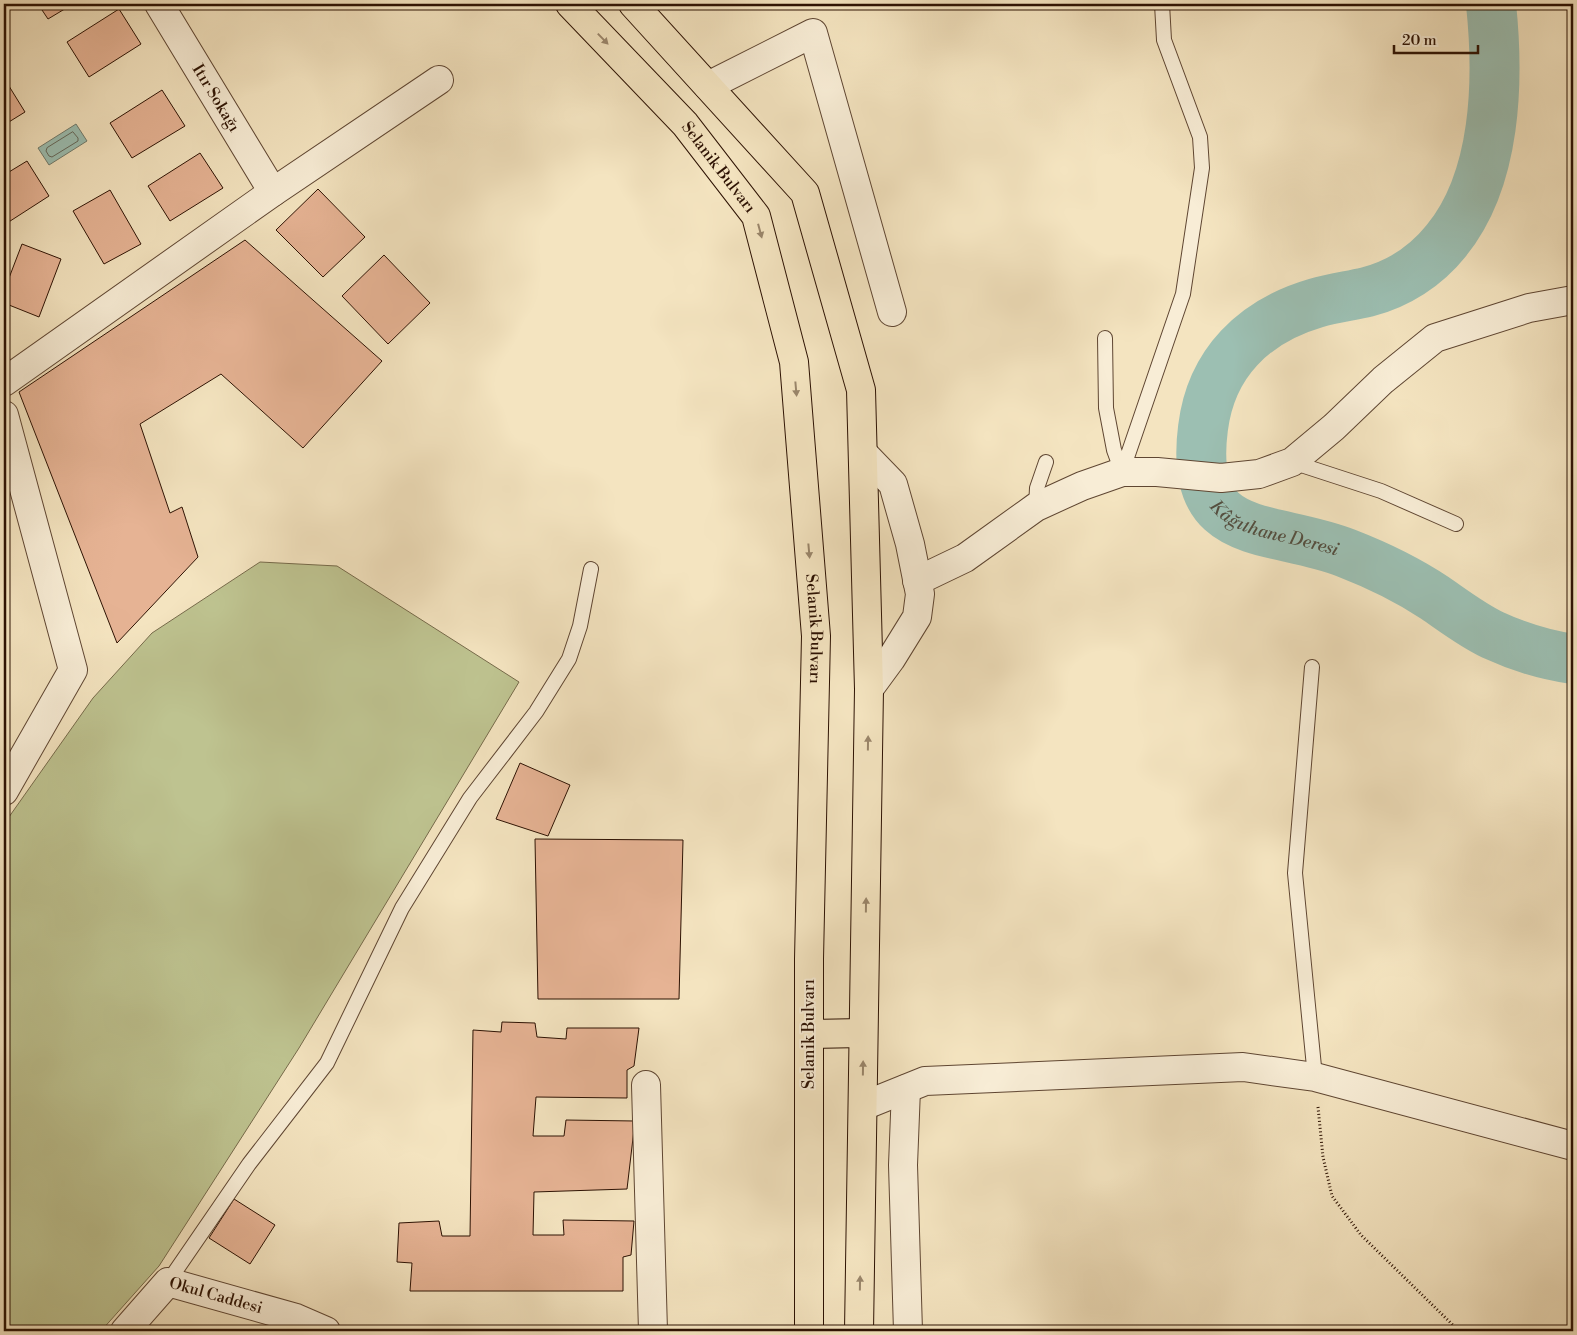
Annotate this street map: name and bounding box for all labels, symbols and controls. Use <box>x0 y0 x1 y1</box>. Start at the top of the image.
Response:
scale bar <box>1394 22 1478 54</box>
text: 20 m <box>1402 31 1437 50</box>
one-way arrow <box>597 33 609 45</box>
street label: Itır Sokağı <box>188 60 244 136</box>
street label: Selanik Bulvarı <box>677 118 760 217</box>
one-way arrow <box>756 224 764 239</box>
one-way arrow <box>792 382 800 398</box>
water label: Kâğıthane Deresi <box>1205 495 1342 561</box>
one-way arrow <box>805 544 813 560</box>
street label: Selanik Bulvarı <box>801 573 826 684</box>
one-way arrow <box>864 734 872 750</box>
one-way arrow <box>862 897 870 913</box>
street label: Selanik Bulvarı <box>799 979 819 1089</box>
one-way arrow <box>859 1059 867 1075</box>
street label: Okul Caddesi <box>167 1273 265 1318</box>
one-way arrow <box>856 1274 864 1290</box>

